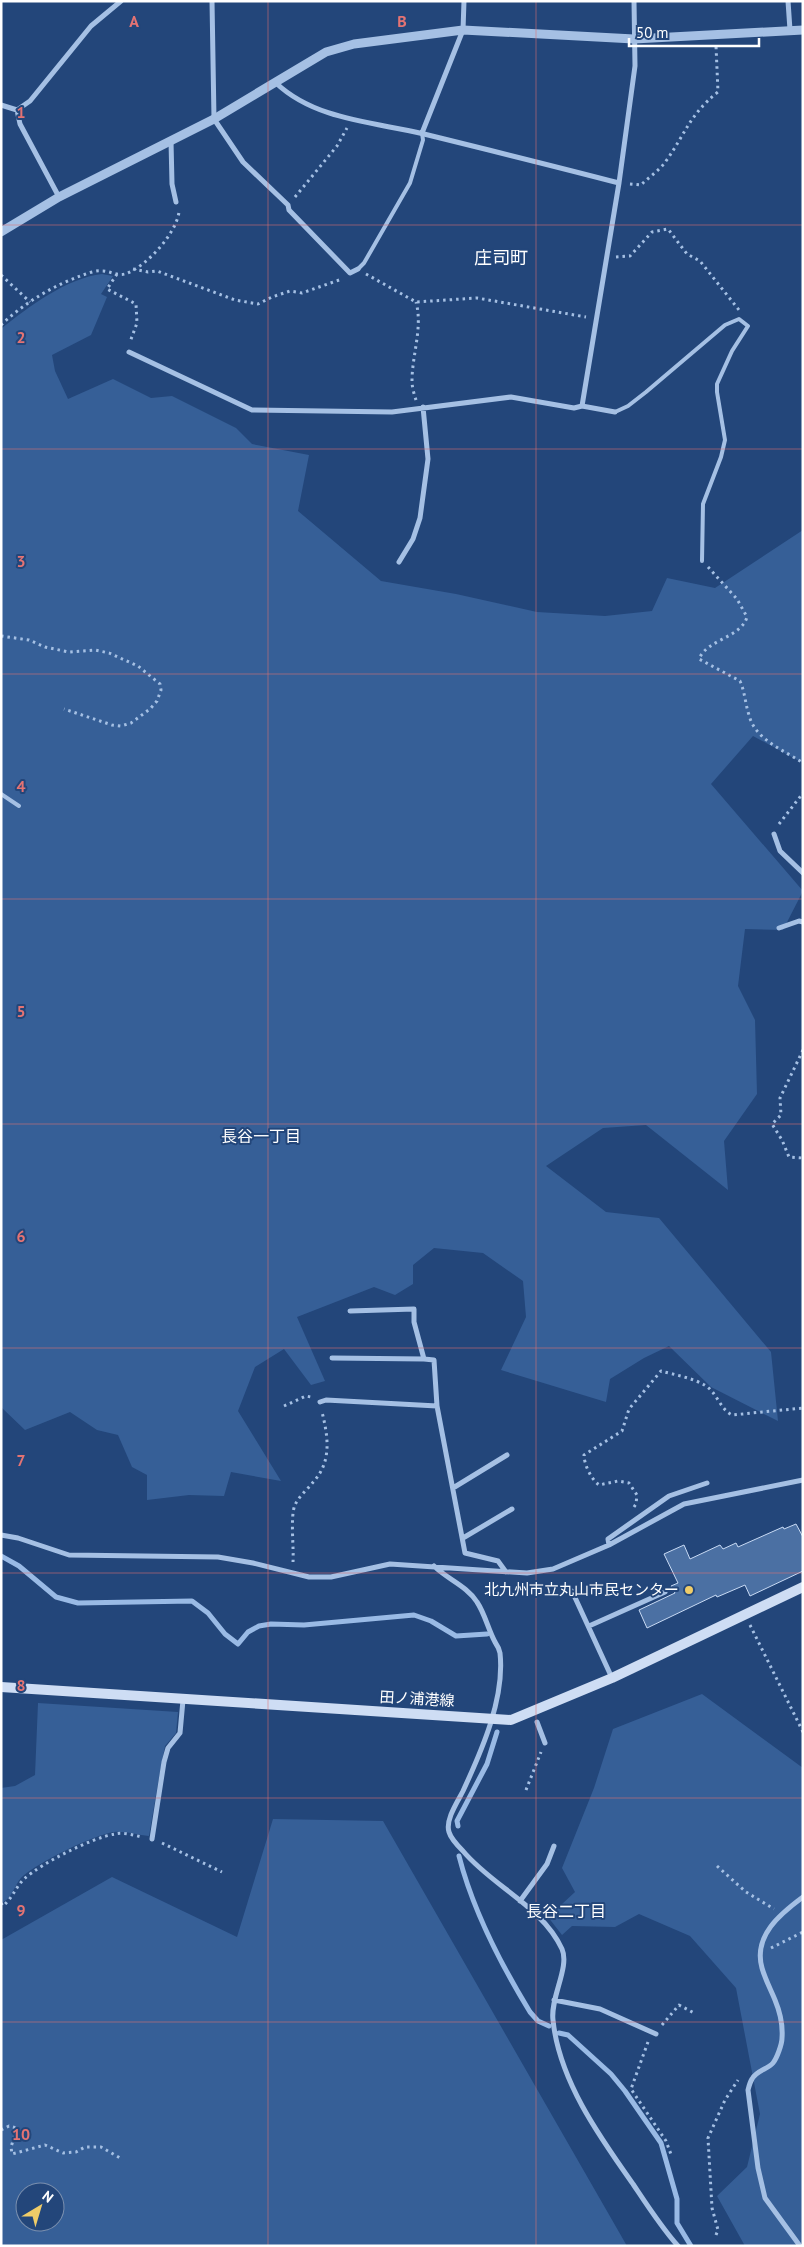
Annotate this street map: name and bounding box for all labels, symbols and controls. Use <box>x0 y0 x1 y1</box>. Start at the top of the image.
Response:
text: A <box>129 11 139 31</box>
text: B <box>397 11 407 31</box>
scale bar <box>629 15 759 47</box>
text: 50 m <box>636 23 669 42</box>
text: 1 <box>16 102 26 122</box>
district label: 庄司町 <box>474 246 528 269</box>
text: 2 <box>16 327 26 347</box>
text: 3 <box>16 551 26 571</box>
text: 4 <box>16 776 26 796</box>
text: 5 <box>16 1001 26 1021</box>
district label: 長谷一丁目 <box>221 1126 301 1146</box>
text: 6 <box>16 1226 26 1246</box>
text: 7 <box>16 1450 26 1470</box>
place label: 北九州市立丸山市民センター <box>484 1580 679 1599</box>
marker: 北九州市立丸山市民センター <box>683 1584 695 1596</box>
text: 8 <box>16 1675 26 1695</box>
street label: 田ノ浦港線 <box>379 1687 455 1710</box>
text: 9 <box>16 1900 26 1920</box>
district label: 長谷二丁目 <box>526 1901 606 1921</box>
text: 10 <box>12 2124 30 2144</box>
north arrow <box>15 2182 65 2232</box>
text: N <box>39 2187 57 2207</box>

